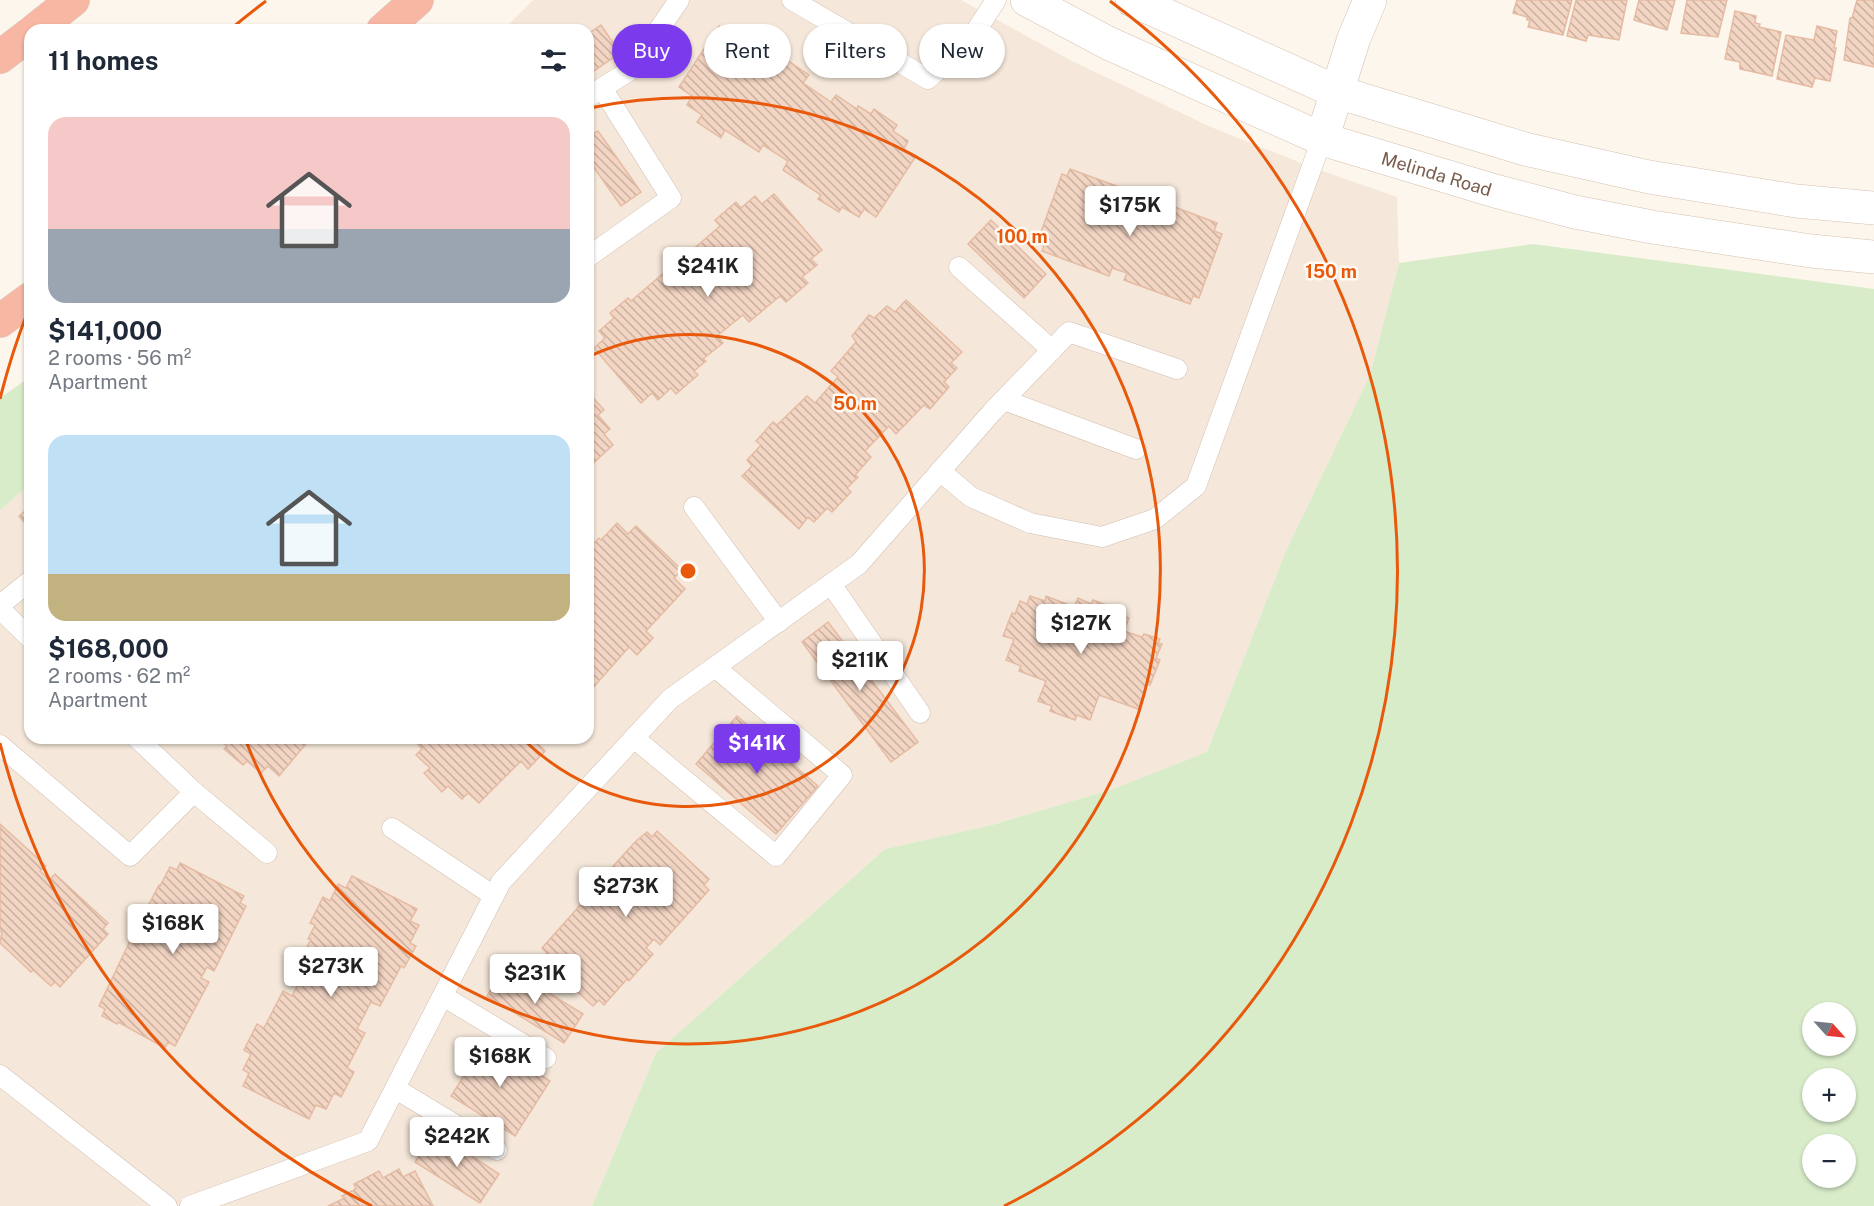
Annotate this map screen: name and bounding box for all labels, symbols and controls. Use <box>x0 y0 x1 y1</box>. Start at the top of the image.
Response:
chip: Buy <box>612 24 692 78</box>
chip: Rent <box>704 24 791 78</box>
chip: Filters <box>803 24 907 78</box>
chip: New <box>919 24 1005 78</box>
icon: filters <box>537 44 570 77</box>
text: 11 homes <box>48 45 158 76</box>
street label: Melinda Road <box>1379 147 1494 200</box>
icon: home <box>255 156 363 264</box>
pin: $175K <box>1088 186 1172 237</box>
text: $175K <box>1099 193 1161 217</box>
text: 100 m <box>996 226 1048 247</box>
pin: $241K <box>666 247 750 298</box>
text: $241K <box>677 254 739 278</box>
text: 150 m <box>1305 261 1357 282</box>
text: $141,000 <box>48 315 162 346</box>
text: 2 rooms · 56 m² <box>48 346 191 370</box>
text: Apartment <box>48 370 148 394</box>
text: 50 m <box>833 393 877 414</box>
icon: home <box>255 474 363 582</box>
centre of rings <box>678 561 698 581</box>
pin: $127K <box>1039 604 1123 655</box>
text: $127K <box>1050 611 1112 635</box>
text: $168,000 <box>48 633 169 664</box>
pin: $211K <box>818 641 902 692</box>
text: $211K <box>831 648 889 672</box>
text: 2 rooms · 62 m² <box>48 664 190 688</box>
text: Apartment <box>48 688 148 712</box>
pin: $141K <box>715 724 799 775</box>
text: $141K <box>728 731 786 755</box>
pin: $273K <box>584 867 668 918</box>
text: $273K <box>593 874 659 898</box>
pin: $168K <box>131 904 215 955</box>
text: $168K <box>141 911 205 935</box>
pin: $273K <box>289 947 373 998</box>
text: $273K <box>298 954 364 978</box>
pin: $231K <box>493 954 577 1005</box>
text: $231K <box>504 961 566 985</box>
north arrow <box>1802 1002 1856 1056</box>
map controls <box>1802 1002 1856 1188</box>
pin: $168K <box>458 1037 542 1088</box>
text: $168K <box>468 1044 532 1068</box>
button: + <box>1802 1068 1856 1122</box>
pin: $242K <box>415 1117 499 1168</box>
text: $242K <box>424 1124 490 1148</box>
button: − <box>1802 1134 1856 1188</box>

